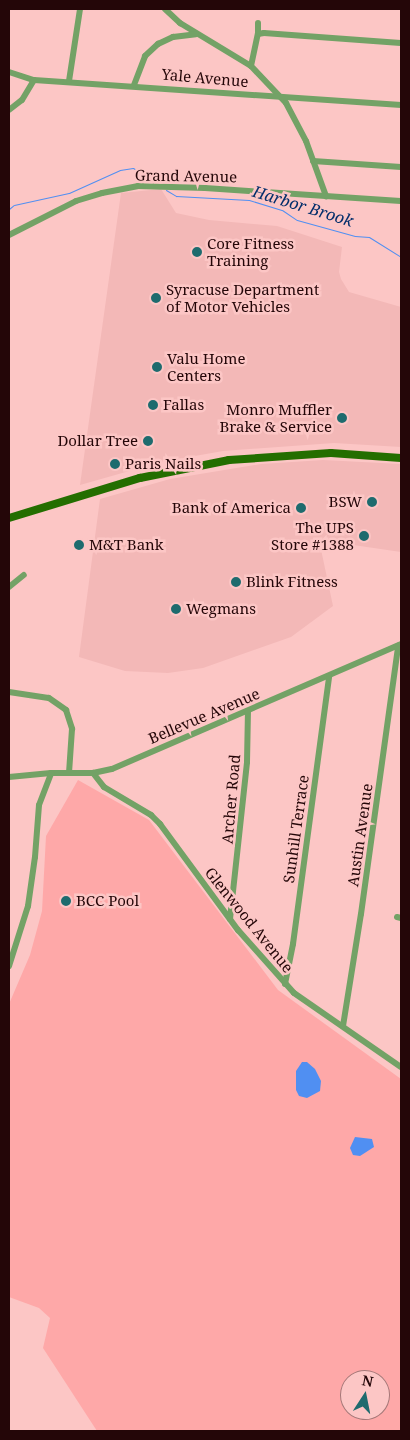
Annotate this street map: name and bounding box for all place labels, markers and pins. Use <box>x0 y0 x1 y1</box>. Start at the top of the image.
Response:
place label: Core Fitness Training <box>207 234 294 269</box>
marker: Core Fitness Training <box>191 246 203 258</box>
place label: Syracuse Department of Motor Vehicles <box>166 280 319 315</box>
marker: Syracuse Department of Motor Vehicles <box>150 292 162 304</box>
place label: Valu Home Centers <box>167 349 245 384</box>
marker: Valu Home Centers <box>151 361 163 373</box>
place label: Fallas <box>163 396 204 414</box>
marker: Fallas <box>147 399 159 411</box>
place label: Monro Muffler Brake & Service <box>219 400 332 435</box>
marker: Monro Muffler Brake & Service <box>336 412 348 424</box>
place label: Dollar Tree <box>57 432 138 450</box>
marker: Dollar Tree <box>142 435 154 447</box>
place label: Paris Nails <box>125 455 201 473</box>
marker: Paris Nails <box>109 458 121 470</box>
place label: BSW <box>329 493 362 511</box>
marker: BSW <box>366 496 378 508</box>
place label: Bank of America <box>172 499 291 517</box>
marker: Bank of America <box>295 502 307 514</box>
place label: The UPS Store #1388 <box>271 518 354 553</box>
marker: The UPS Store #1388 <box>358 530 370 542</box>
place label: M&T Bank <box>89 536 164 554</box>
marker: M&T Bank <box>73 539 85 551</box>
place label: Blink Fitness <box>246 573 338 591</box>
marker: Blink Fitness <box>230 576 242 588</box>
place label: Wegmans <box>186 600 256 618</box>
marker: Wegmans <box>170 603 182 615</box>
place label: BCC Pool <box>76 892 139 910</box>
marker: BCC Pool <box>60 895 72 907</box>

